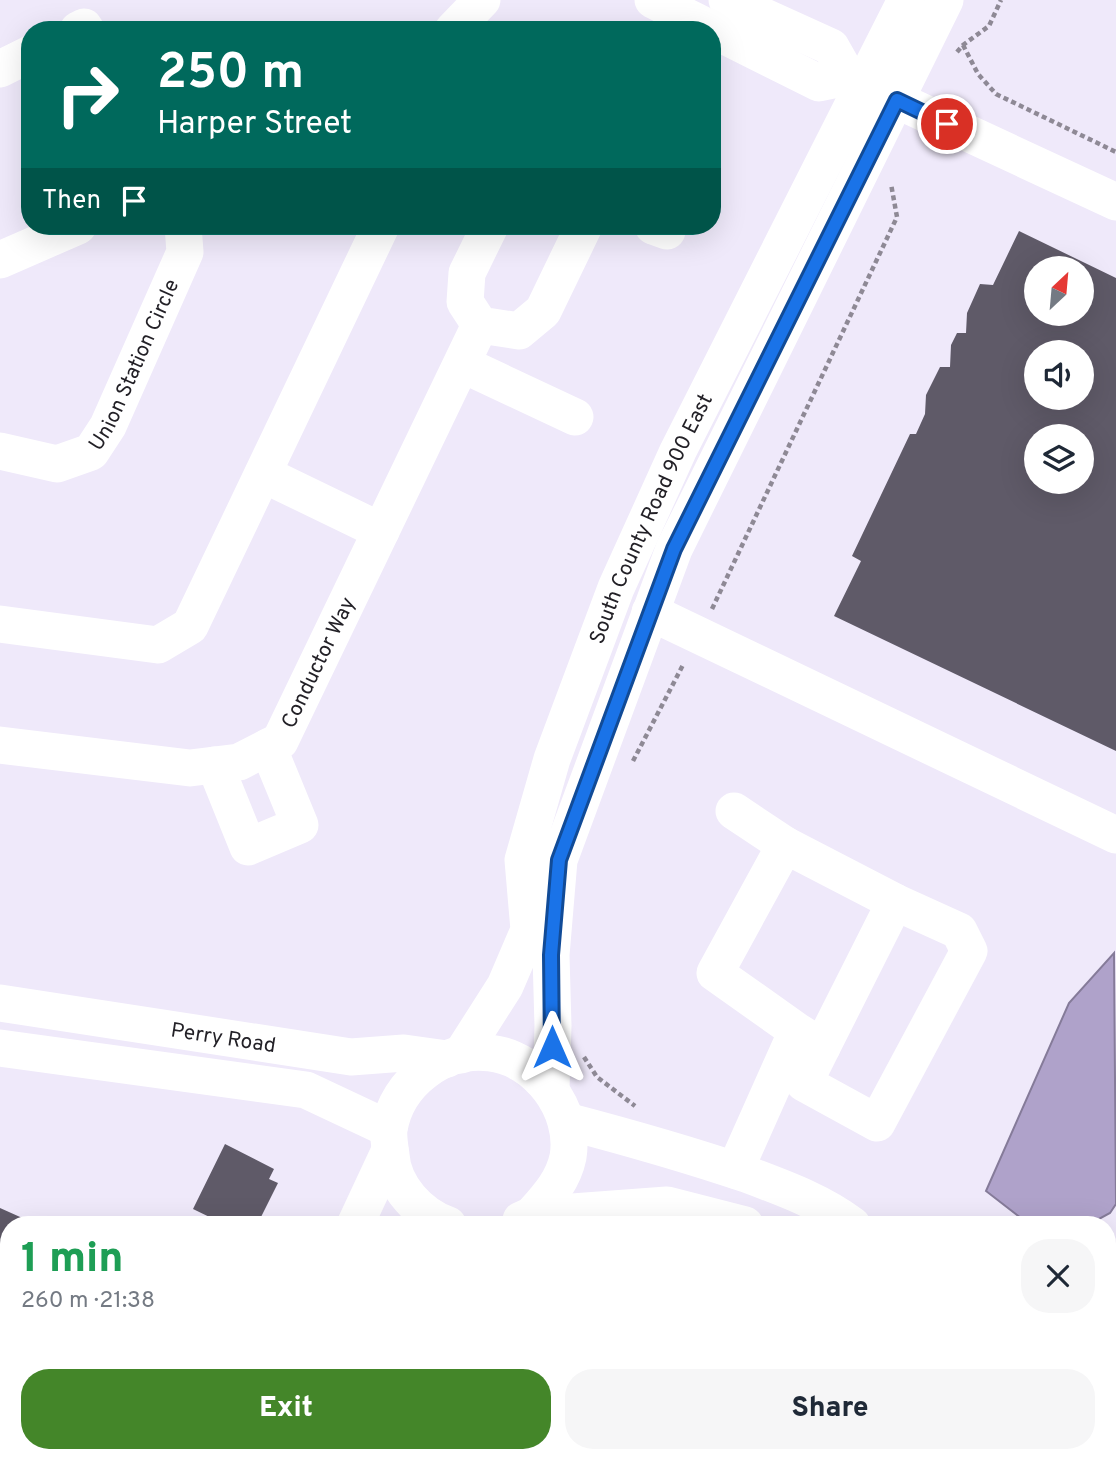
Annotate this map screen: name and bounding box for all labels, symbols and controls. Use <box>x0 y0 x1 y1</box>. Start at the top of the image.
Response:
text: 250 m <box>157 44 304 106</box>
icon: right <box>42 49 133 140</box>
pin <box>917 94 977 154</box>
text: Harper Street <box>157 105 352 145</box>
icon: arrive <box>928 105 966 143</box>
icon: arrive <box>115 182 153 220</box>
text: Then <box>42 185 101 218</box>
north arrow <box>1024 256 1094 326</box>
map controls <box>1024 256 1094 494</box>
street label: Union Station Circle <box>83 275 186 456</box>
button: sound <box>1024 340 1094 410</box>
street label: South County Road 900 East <box>584 390 720 648</box>
button: layers <box>1024 424 1094 494</box>
street label: Conductor Way <box>276 593 362 733</box>
position arrow <box>515 1010 589 1084</box>
street label: Perry Road <box>169 1017 278 1060</box>
text: 1 min <box>21 1234 124 1287</box>
button: close <box>1021 1239 1095 1313</box>
text: 260 m · 21:38 <box>21 1287 155 1316</box>
button: Exit <box>21 1369 551 1449</box>
button: Share <box>565 1369 1095 1449</box>

